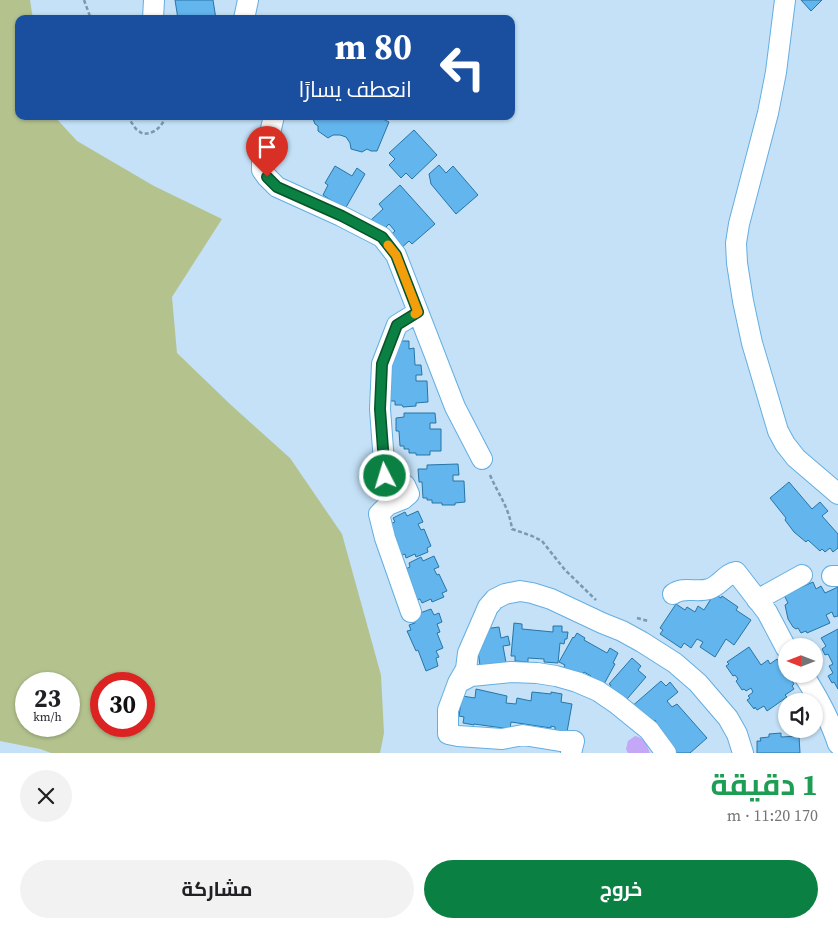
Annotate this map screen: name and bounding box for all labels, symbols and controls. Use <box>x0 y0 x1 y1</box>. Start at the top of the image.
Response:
text: 80 m <box>335 23 412 71</box>
icon: left <box>430 35 495 100</box>
text: انعطف يسارًا <box>298 74 412 104</box>
pin <box>246 126 288 177</box>
icon: arrive <box>253 133 281 161</box>
position arrow <box>358 449 410 501</box>
north arrow <box>778 638 822 682</box>
map controls <box>778 638 823 738</box>
speed limit sign: 30 <box>90 672 155 737</box>
text: 23 <box>34 681 61 715</box>
button: sound <box>778 693 823 738</box>
text: km/h <box>33 709 62 725</box>
text: 1 دقيقة <box>711 764 818 805</box>
button: close <box>20 770 72 822</box>
text: 170 m · 11:20 <box>727 804 818 826</box>
button: مشاركة <box>20 860 414 918</box>
button: خروج <box>424 860 818 918</box>

